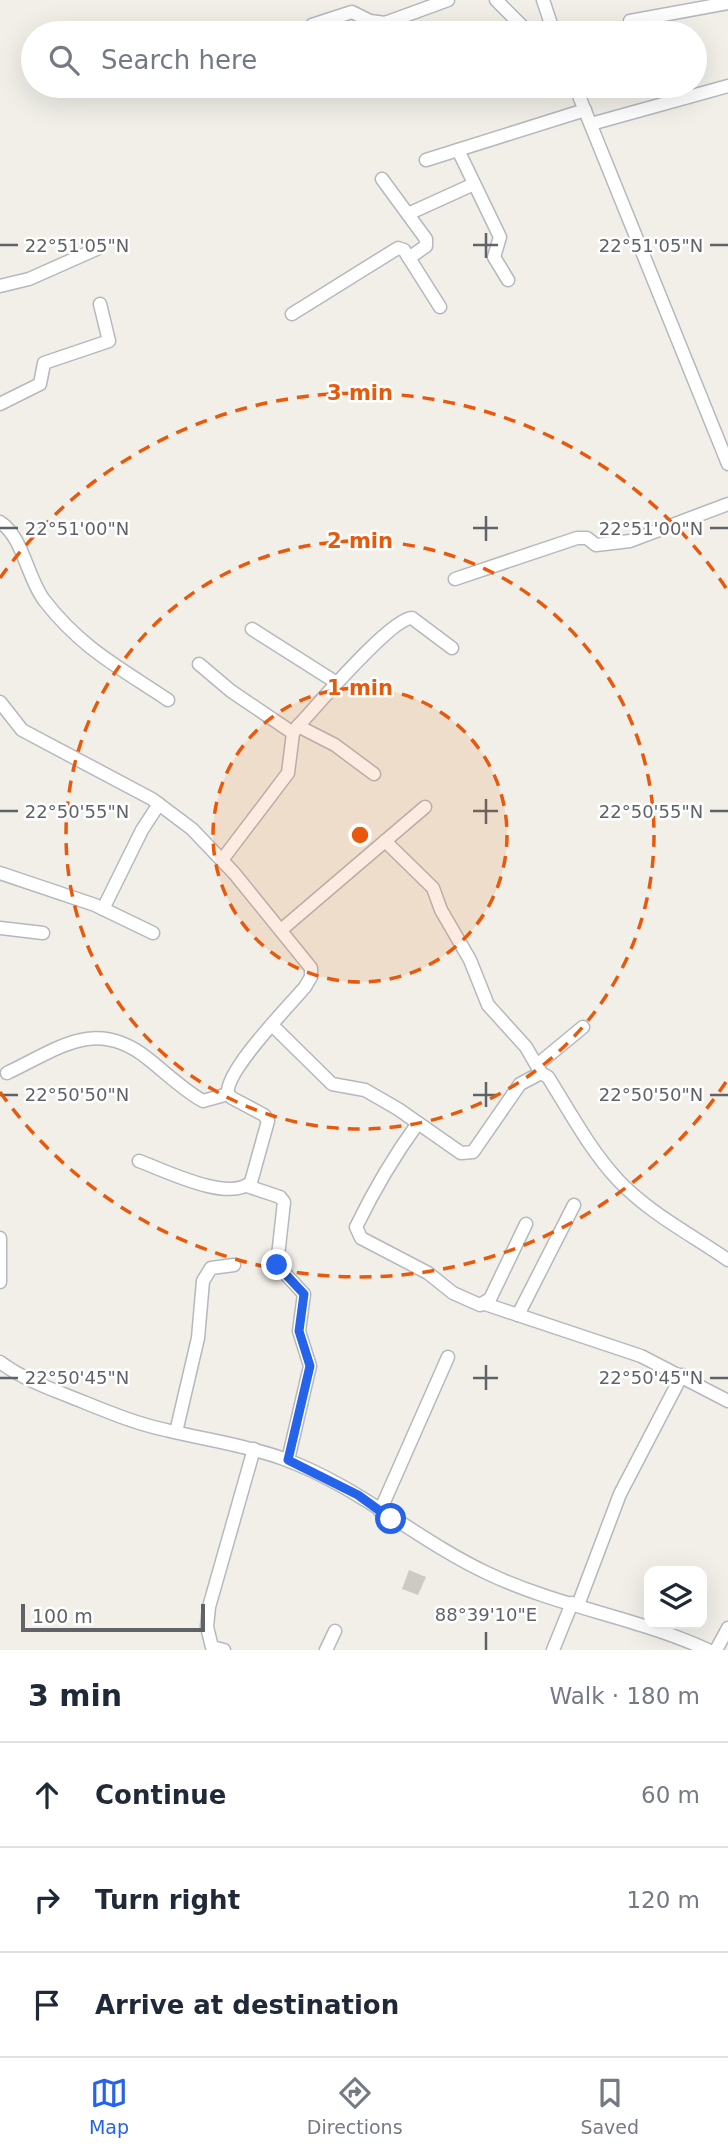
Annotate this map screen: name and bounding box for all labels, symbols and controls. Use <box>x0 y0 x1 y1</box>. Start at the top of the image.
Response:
search box <box>21 21 707 98</box>
icon: search <box>45 41 83 79</box>
text: Search here <box>101 45 257 75</box>
text: 22°51'05"N <box>25 235 129 256</box>
text: 22°51'05"N <box>599 235 703 256</box>
text: 3 min <box>327 381 393 405</box>
text: 22°51'00"N <box>25 518 129 539</box>
text: 22°51'00"N <box>599 518 703 539</box>
text: 2 min <box>327 529 393 553</box>
text: 1 min <box>327 676 393 700</box>
text: 22°50'55"N <box>25 801 129 822</box>
text: 22°50'55"N <box>599 801 703 822</box>
centre of rings <box>348 823 372 847</box>
text: 22°50'50"N <box>25 1084 129 1105</box>
text: 22°50'50"N <box>599 1084 703 1105</box>
route end <box>261 1249 292 1280</box>
text: 22°50'45"N <box>25 1367 129 1388</box>
text: 22°50'45"N <box>599 1367 703 1388</box>
route start <box>375 1503 406 1534</box>
map controls <box>644 1566 707 1629</box>
button: layers <box>644 1566 707 1629</box>
scale bar <box>21 1601 205 1633</box>
text: 88°39'10"E <box>435 1604 537 1625</box>
text: 100 m <box>32 1605 93 1627</box>
text: 3 min <box>28 1678 122 1713</box>
text: Walk · 180 m <box>549 1683 700 1709</box>
icon: ahead <box>28 1776 66 1814</box>
text: Continue <box>95 1780 226 1810</box>
text: 60 m <box>641 1782 700 1808</box>
icon: right <box>28 1881 66 1919</box>
text: Turn right <box>95 1885 240 1915</box>
text: 120 m <box>626 1887 700 1913</box>
icon: arrive <box>28 1986 66 2024</box>
text: Arrive at destination <box>95 1990 399 2020</box>
tab: Map <box>89 2074 129 2138</box>
tab: Directions <box>307 2074 403 2138</box>
tab: Saved <box>580 2074 639 2138</box>

